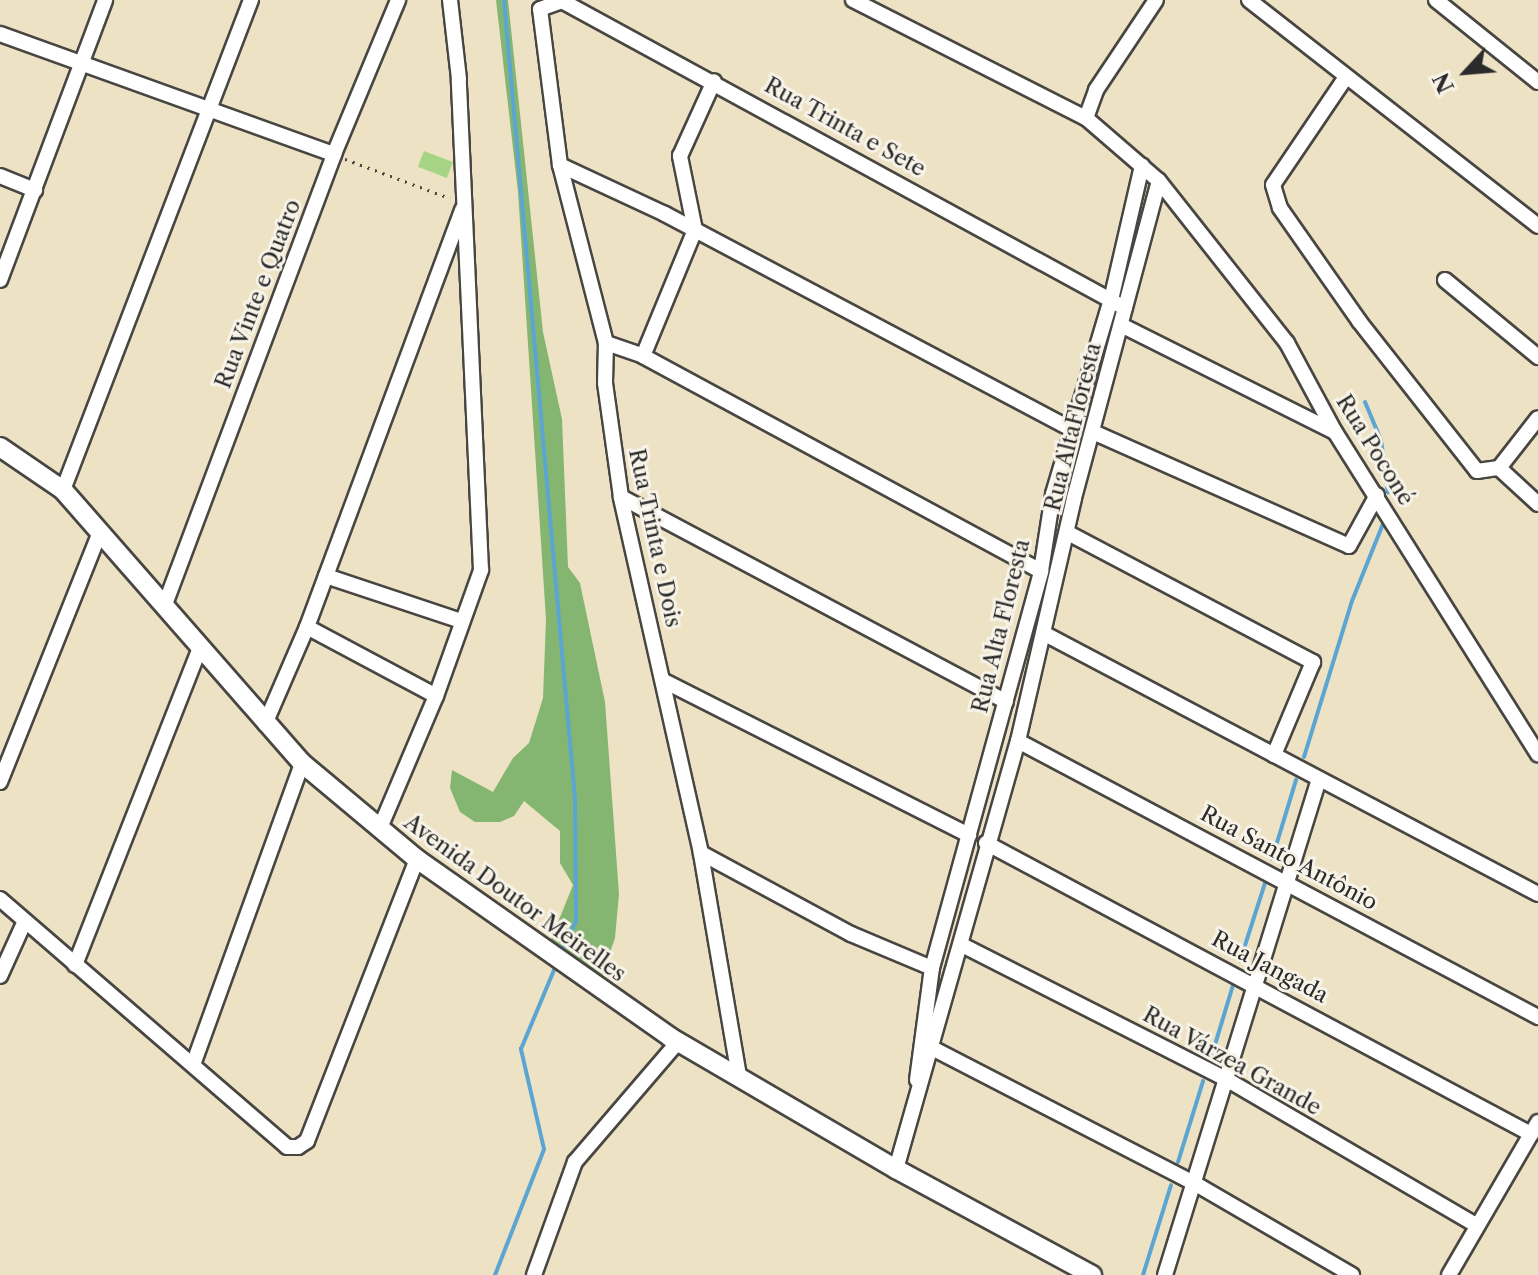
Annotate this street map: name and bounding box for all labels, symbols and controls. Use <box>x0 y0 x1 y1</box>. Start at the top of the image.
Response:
north arrow <box>1426 32 1506 112</box>
text: N <box>1428 68 1460 97</box>
street label: Rua Trinta e Sete <box>759 72 931 182</box>
street label: Rua Vinte e Quatro <box>210 195 306 393</box>
street label: Rua AltaFloresta <box>1039 340 1107 514</box>
street label: Rua Poconé <box>1331 390 1419 510</box>
street label: Rua Trinta e Dois <box>623 446 687 630</box>
street label: Rua Alta Floresta <box>966 536 1036 716</box>
street label: Rua Santo Antônio <box>1195 800 1383 916</box>
street label: Avenida Doutor Meirelles <box>399 809 631 987</box>
street label: Rua Jangada <box>1207 925 1333 1009</box>
street label: Rua Várzea Grande <box>1138 1001 1326 1121</box>

